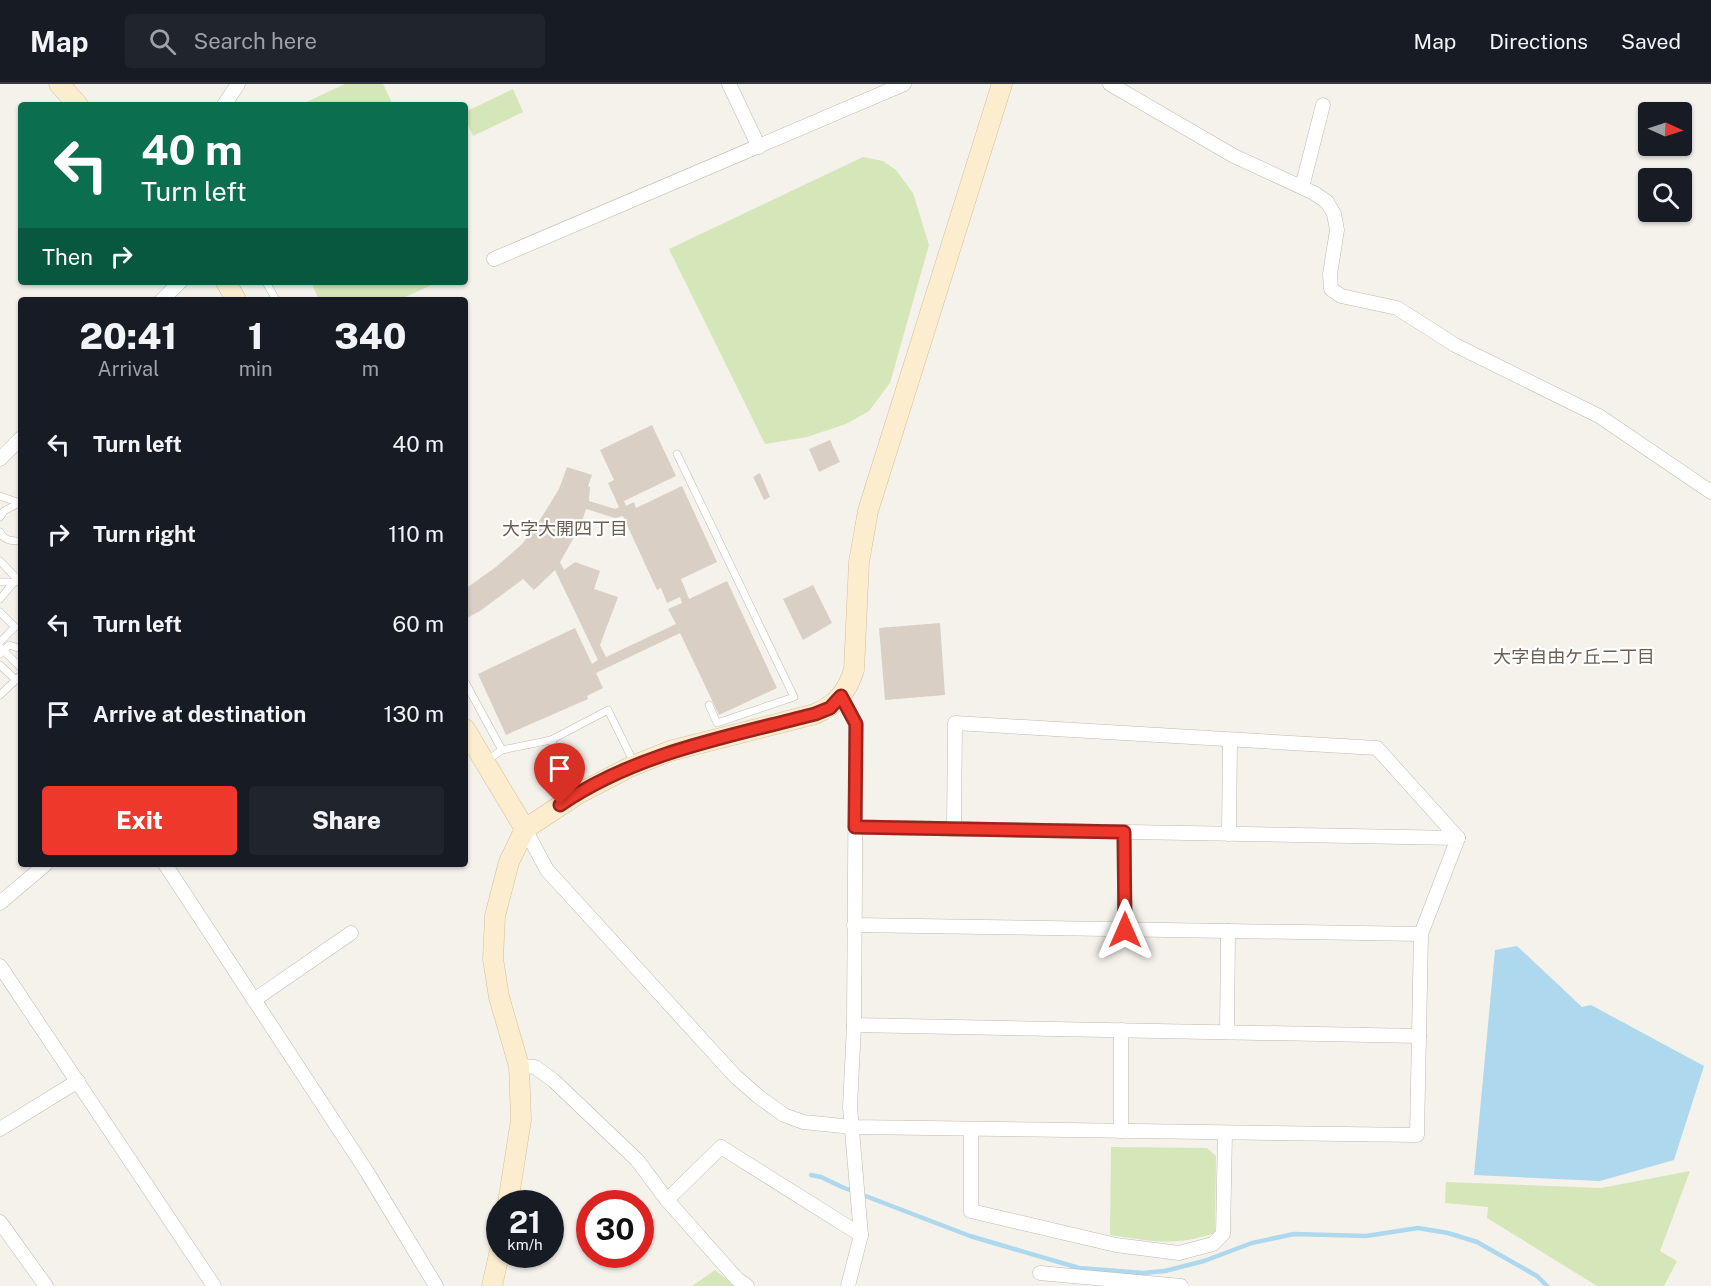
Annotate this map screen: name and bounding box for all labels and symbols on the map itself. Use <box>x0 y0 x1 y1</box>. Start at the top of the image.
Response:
north arrow <box>1638 102 1692 156</box>
district label: 大字大開四丁目 <box>502 518 628 539</box>
district label: 大字自由ケ丘二丁目 <box>1493 646 1655 667</box>
pin <box>534 743 585 805</box>
position arrow <box>1093 898 1157 962</box>
speed limit sign: 30 <box>576 1190 654 1268</box>

